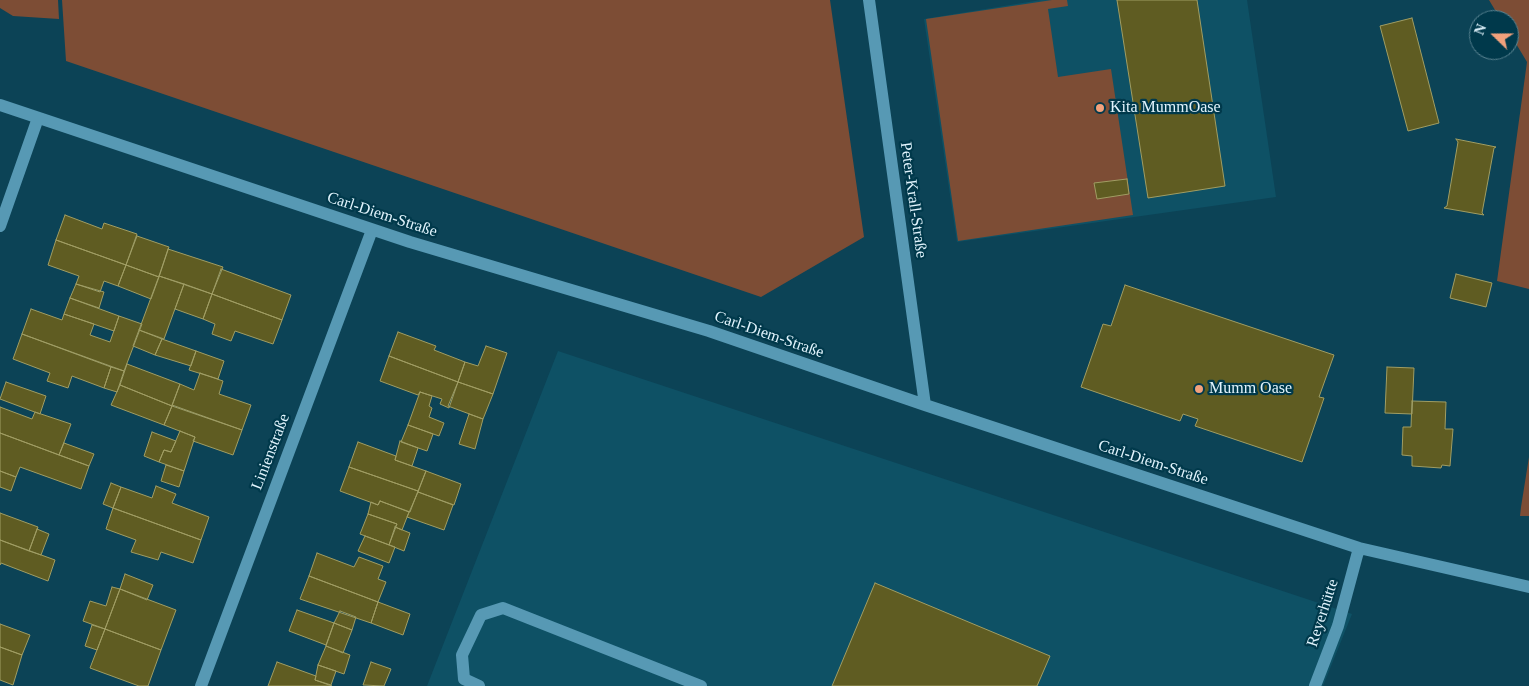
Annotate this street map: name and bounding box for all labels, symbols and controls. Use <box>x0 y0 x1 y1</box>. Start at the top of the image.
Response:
north arrow <box>1469 10 1519 60</box>
text: N <box>1472 22 1489 37</box>
place label: Kita MummOase <box>1110 98 1221 118</box>
marker: Kita MummOase <box>1094 102 1106 114</box>
street label: Peter-Krall-Straße <box>895 141 931 259</box>
street label: Carl-Diem-Straße <box>325 188 439 242</box>
street label: Carl-Diem-Straße <box>712 307 826 363</box>
place label: Mumm Oase <box>1209 379 1292 399</box>
marker: Mumm Oase <box>1193 383 1205 395</box>
street label: Linienstraße <box>248 411 294 493</box>
street label: Carl-Diem-Straße <box>1096 436 1210 490</box>
street label: Reyerhütte <box>1303 577 1343 649</box>

